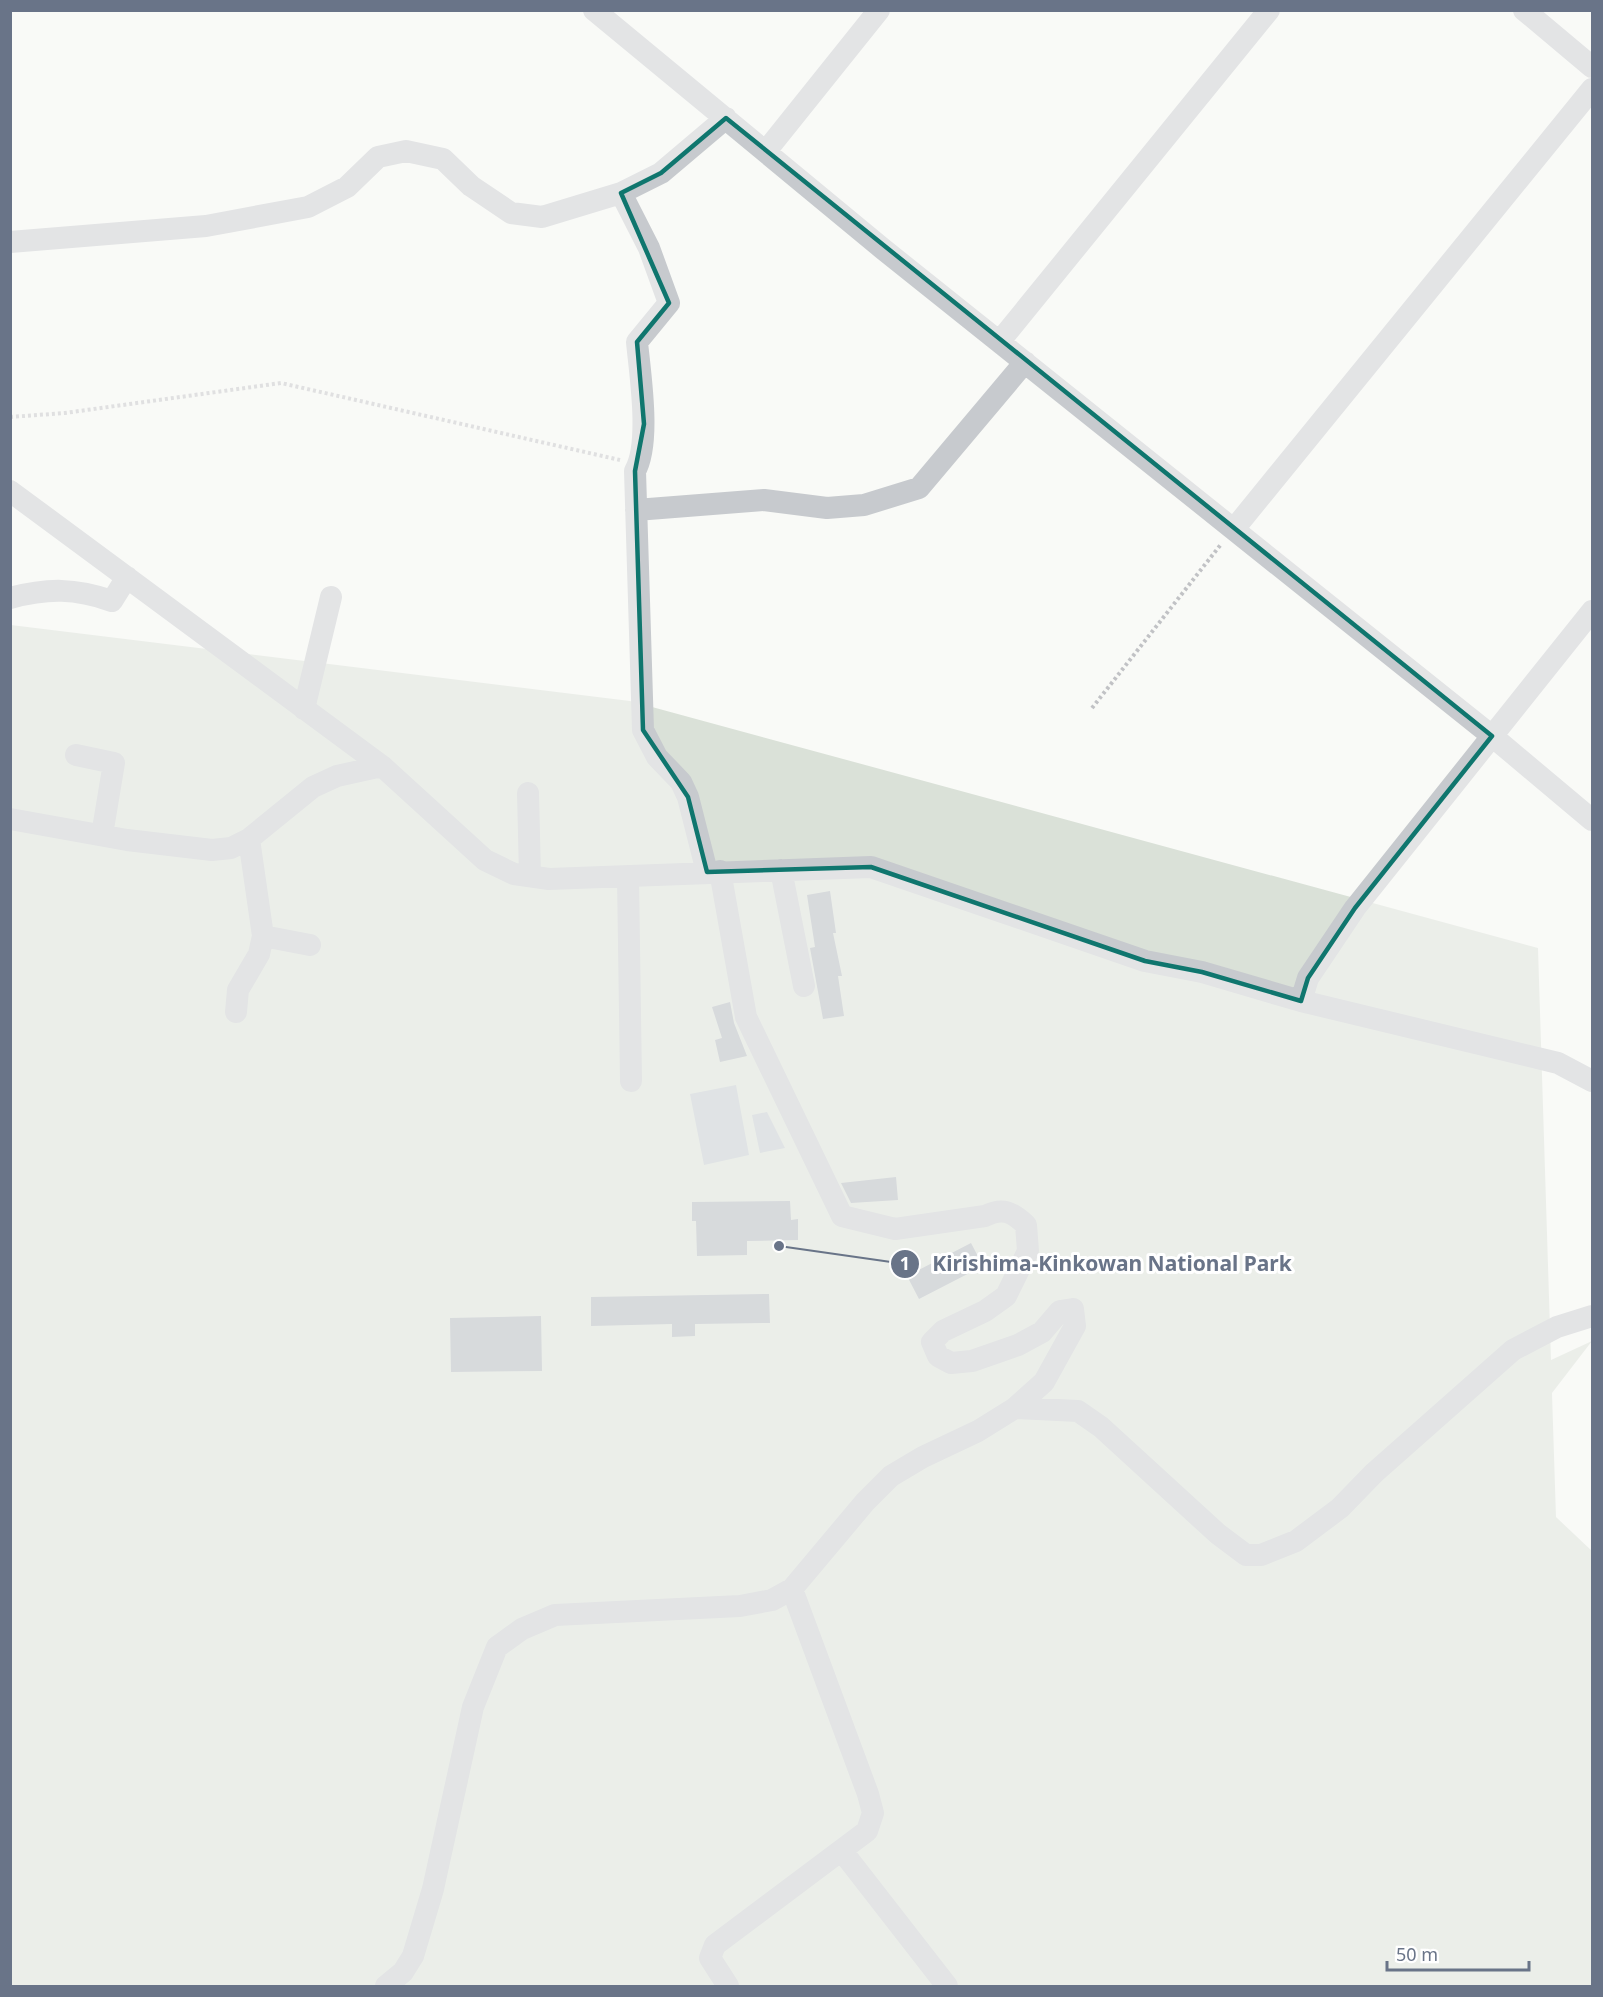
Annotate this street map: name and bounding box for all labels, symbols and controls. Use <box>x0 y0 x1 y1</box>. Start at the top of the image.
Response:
callout: Kirishima-Kinkowan National Park <box>890 1245 1303 1284</box>
text: Kirishima-Kinkowan National Park <box>932 1249 1293 1277</box>
text: 1 <box>900 1251 910 1275</box>
scale bar <box>1387 1934 1530 1972</box>
text: 50 m <box>1396 1942 1438 1966</box>

